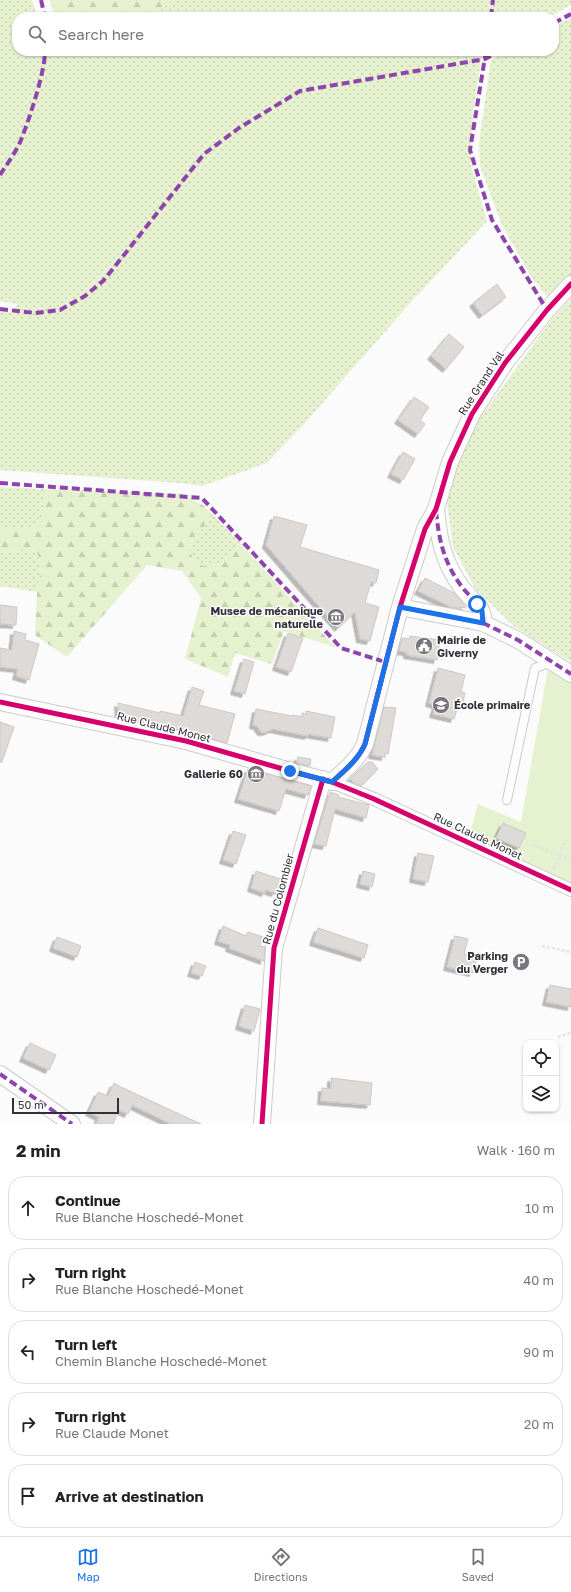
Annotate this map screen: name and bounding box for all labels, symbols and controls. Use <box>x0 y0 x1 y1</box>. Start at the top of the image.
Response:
search box <box>12 12 559 56</box>
icon: search <box>26 23 48 45</box>
text: Search here <box>58 25 144 43</box>
street label: Rue Grand Val <box>455 348 506 417</box>
route start <box>468 595 486 613</box>
place label: Musee de mécanique naturelle <box>210 604 324 630</box>
museum icon: Musee de mécanique naturelle <box>326 607 346 627</box>
place label: Mairie de Giverny <box>437 633 486 659</box>
public building icon: Mairie de Giverny <box>414 636 434 656</box>
school or university icon: École primaire <box>431 695 451 715</box>
place label: École primaire <box>454 698 531 711</box>
street label: Rue Claude Monet <box>116 709 212 744</box>
route end <box>281 762 299 780</box>
museum icon: Gallerie 60 <box>246 764 266 784</box>
place label: Gallerie 60 <box>184 767 243 780</box>
street label: Rue Claude Monet <box>432 809 525 862</box>
street label: Rue du Colombier <box>259 851 296 946</box>
place label: Parking du Verger <box>457 949 509 975</box>
parking icon: Parking du Verger <box>511 952 531 972</box>
map controls <box>523 1040 559 1112</box>
button: locate <box>523 1040 559 1076</box>
button: layers <box>523 1076 559 1112</box>
scale bar <box>12 1096 119 1115</box>
text: 50 m <box>18 1098 44 1111</box>
text: 2 min <box>16 1140 60 1161</box>
text: Walk · 160 m <box>477 1142 555 1158</box>
text: Continue <box>55 1191 121 1209</box>
icon: ahead <box>17 1197 39 1219</box>
text: 10 m <box>525 1200 554 1216</box>
text: Rue Blanche Hoschedé-Monet <box>55 1209 244 1225</box>
text: Turn right <box>55 1263 126 1281</box>
icon: right <box>17 1269 39 1291</box>
text: 40 m <box>523 1272 554 1288</box>
text: Rue Blanche Hoschedé-Monet <box>55 1281 244 1297</box>
text: Turn left <box>55 1335 117 1353</box>
icon: left <box>17 1341 39 1363</box>
text: 90 m <box>523 1344 554 1360</box>
text: Chemin Blanche Hoschedé-Monet <box>55 1353 267 1369</box>
text: Turn right <box>55 1407 126 1425</box>
icon: right <box>17 1413 39 1435</box>
text: 20 m <box>524 1416 554 1432</box>
text: Rue Claude Monet <box>55 1425 169 1441</box>
icon: arrive <box>17 1485 39 1507</box>
text: Arrive at destination <box>55 1487 204 1505</box>
tab: Map <box>77 1546 100 1583</box>
tab: Directions <box>254 1546 308 1583</box>
tab: Saved <box>462 1546 494 1583</box>

